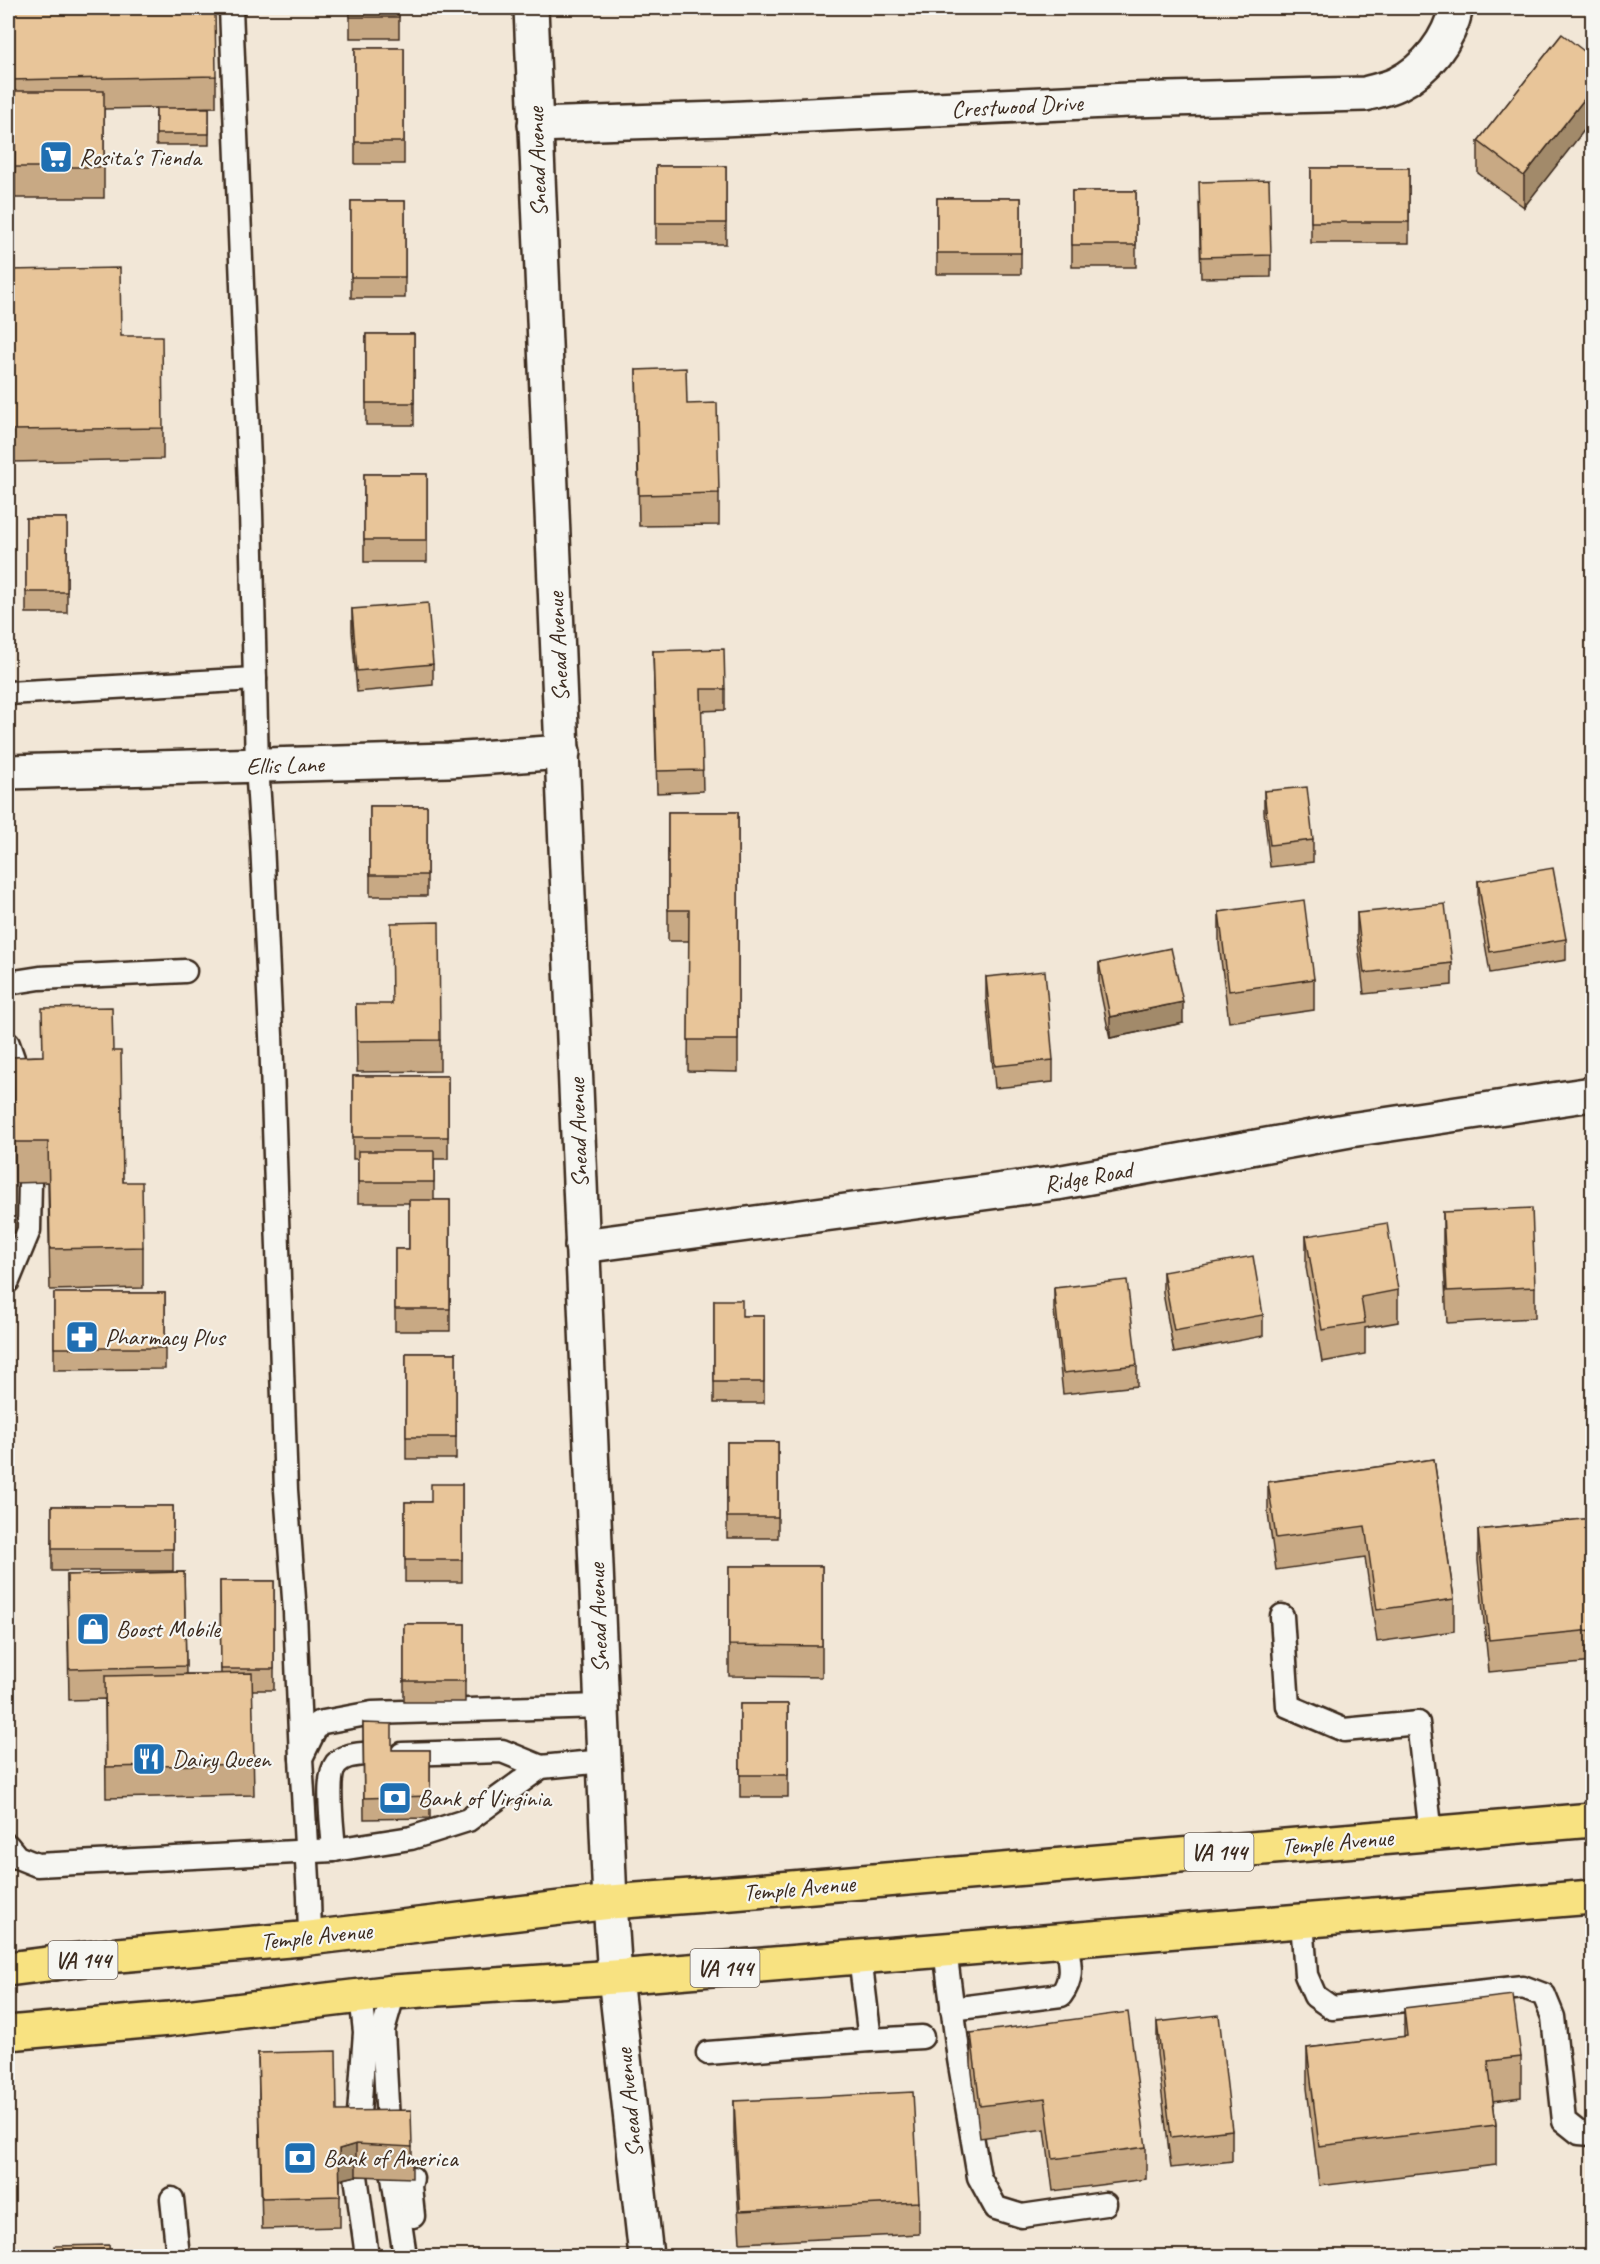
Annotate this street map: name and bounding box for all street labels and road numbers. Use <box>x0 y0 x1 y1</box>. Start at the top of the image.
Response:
street label: Crestwood Drive <box>951 87 1086 124</box>
street label: Snead Avenue <box>520 104 554 217</box>
street label: Snead Avenue <box>540 589 576 703</box>
street label: Ellis Lane <box>246 749 327 781</box>
street label: Snead Avenue <box>561 1075 595 1188</box>
street label: Ridge Road <box>1041 1154 1138 1200</box>
street label: Snead Avenue <box>581 1560 615 1673</box>
street label: Temple Avenue <box>1280 1822 1396 1862</box>
road number: VA 144 <box>1184 1833 1254 1871</box>
street label: Temple Avenue <box>742 1868 858 1908</box>
street label: Temple Avenue <box>259 1915 375 1957</box>
road number: VA 144 <box>48 1941 118 1979</box>
road number: VA 144 <box>690 1949 760 1987</box>
street label: Snead Avenue <box>608 2045 650 2159</box>

